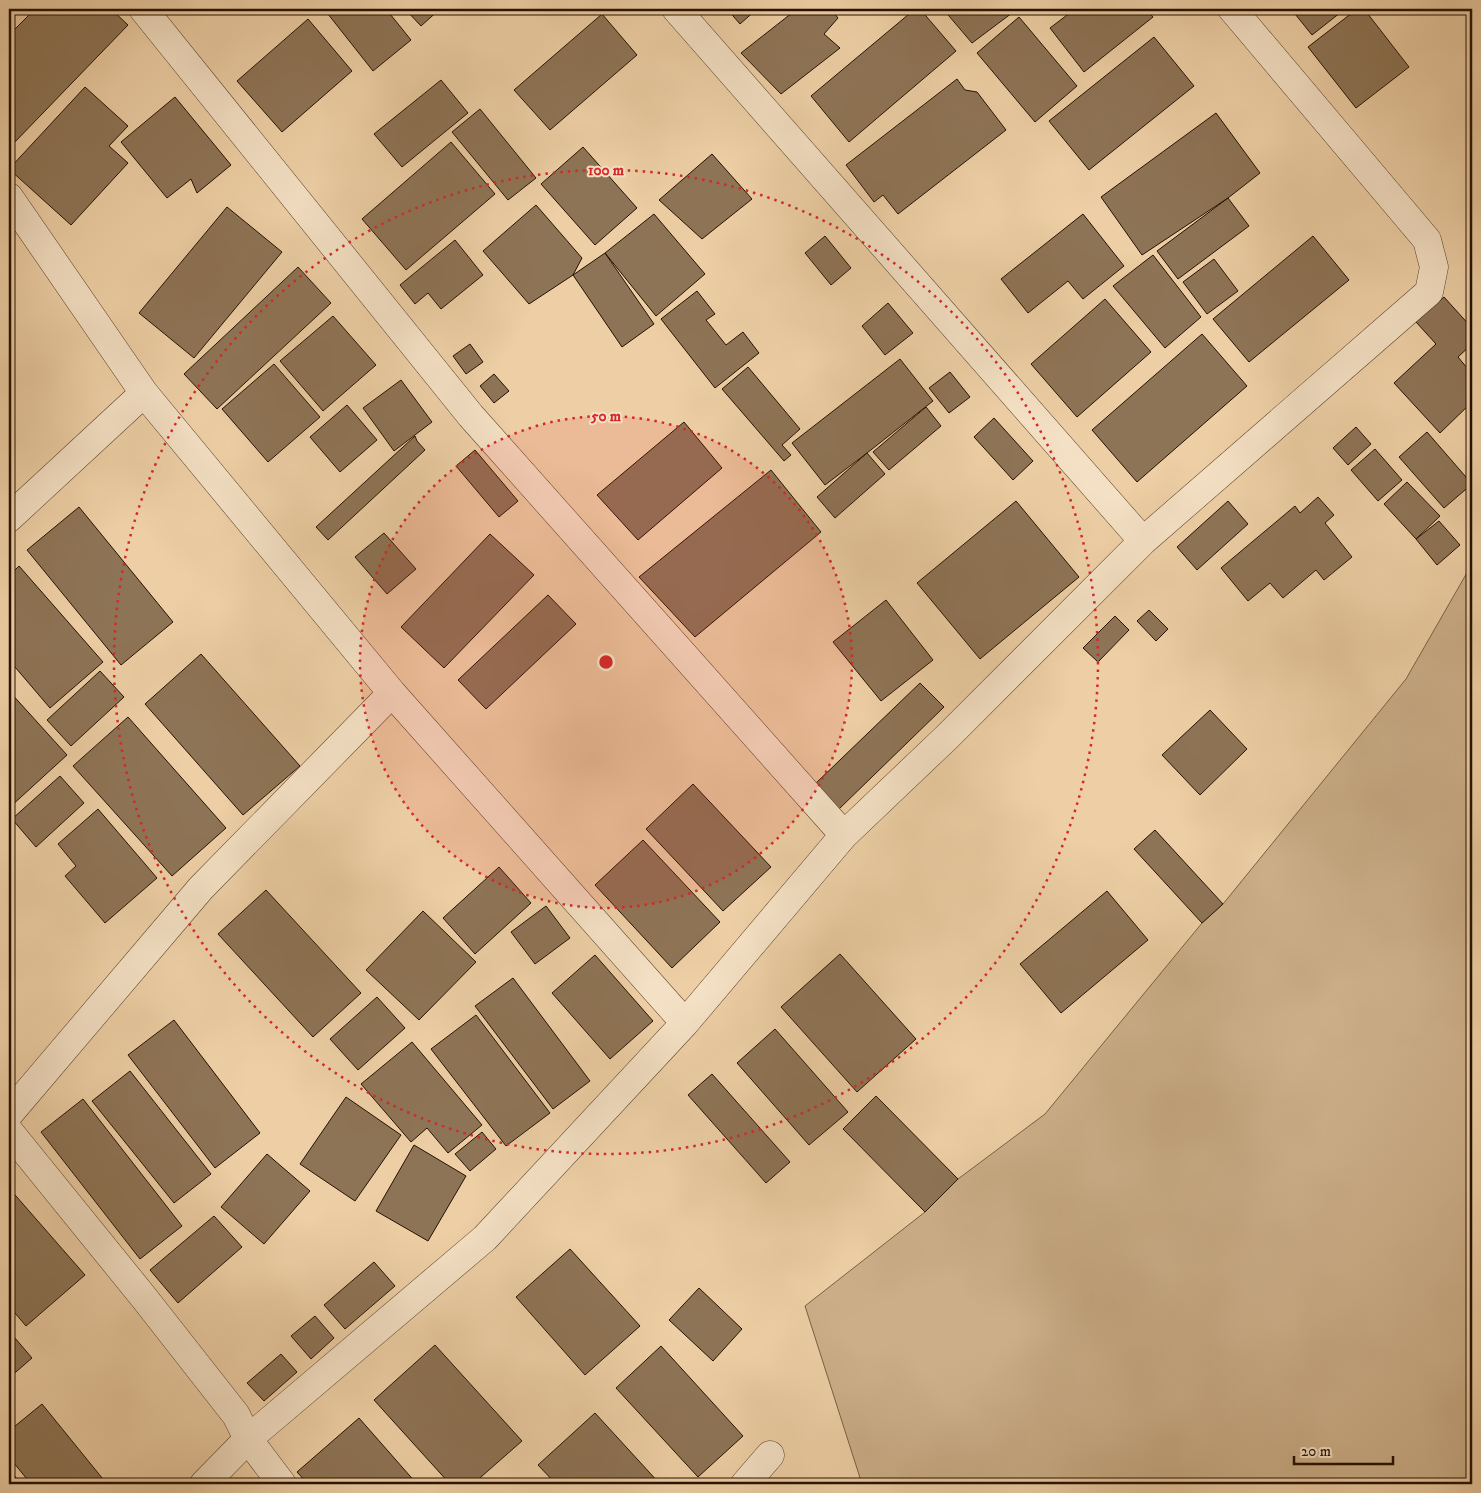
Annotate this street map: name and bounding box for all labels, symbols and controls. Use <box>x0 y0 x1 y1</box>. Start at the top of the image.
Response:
text: 100 m <box>588 161 625 180</box>
text: 50 m <box>590 407 622 426</box>
centre of rings <box>597 653 615 671</box>
scale bar <box>1294 1433 1392 1465</box>
text: 20 m <box>1301 1442 1331 1461</box>

